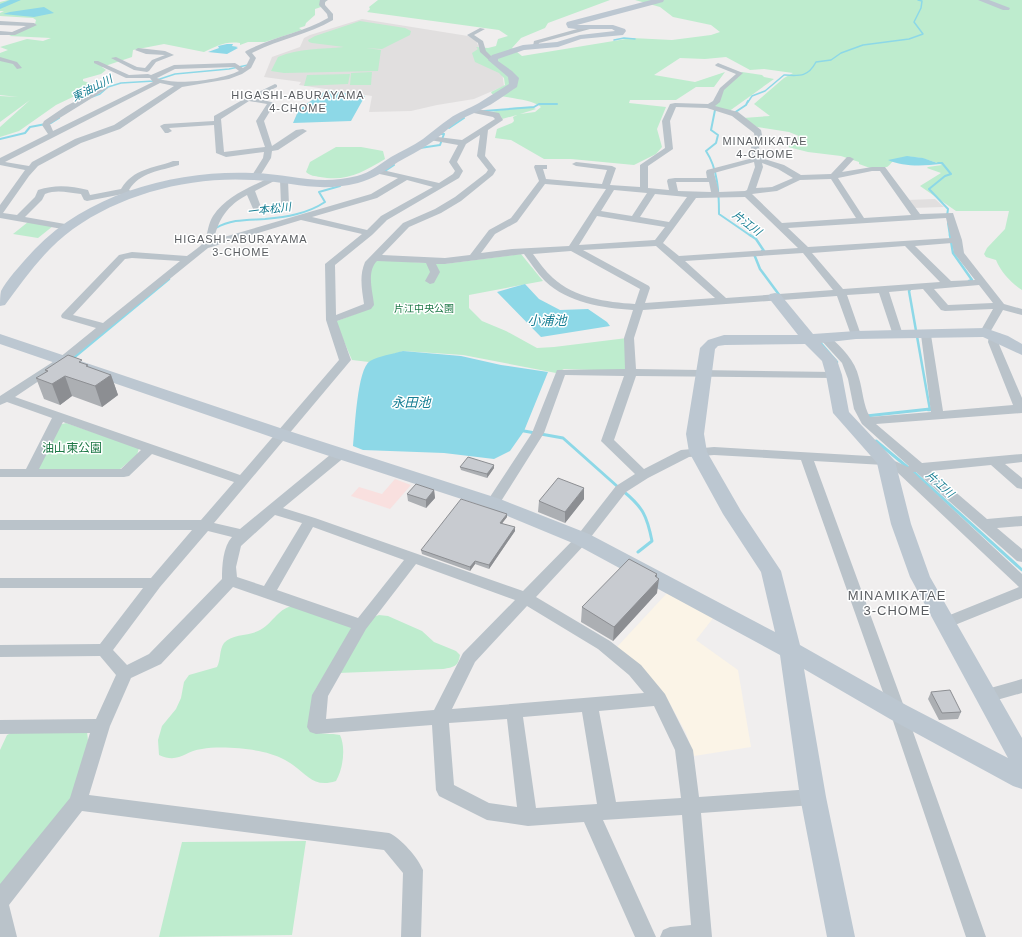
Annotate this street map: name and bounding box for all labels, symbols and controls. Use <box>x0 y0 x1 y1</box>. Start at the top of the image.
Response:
water label: 東油山川 <box>70 72 115 103</box>
district label: HIGASHI-ABURAYAMA 4-CHOME <box>231 89 365 114</box>
district label: MINAMIKATAE 4-CHOME <box>722 135 808 160</box>
water label: 一本松川 <box>246 200 293 218</box>
water label: 片江川 <box>730 208 765 238</box>
district label: HIGASHI-ABURAYAMA 3-CHOME <box>174 233 308 258</box>
park label: 片江中央公園 <box>394 303 454 314</box>
water label: 小浦池 <box>527 313 568 328</box>
water label: 永田池 <box>391 395 432 410</box>
park label: 油山東公園 <box>42 441 102 455</box>
water label: 片江川 <box>924 469 957 500</box>
district label: MINAMIKATAE 3-CHOME <box>848 588 946 618</box>

